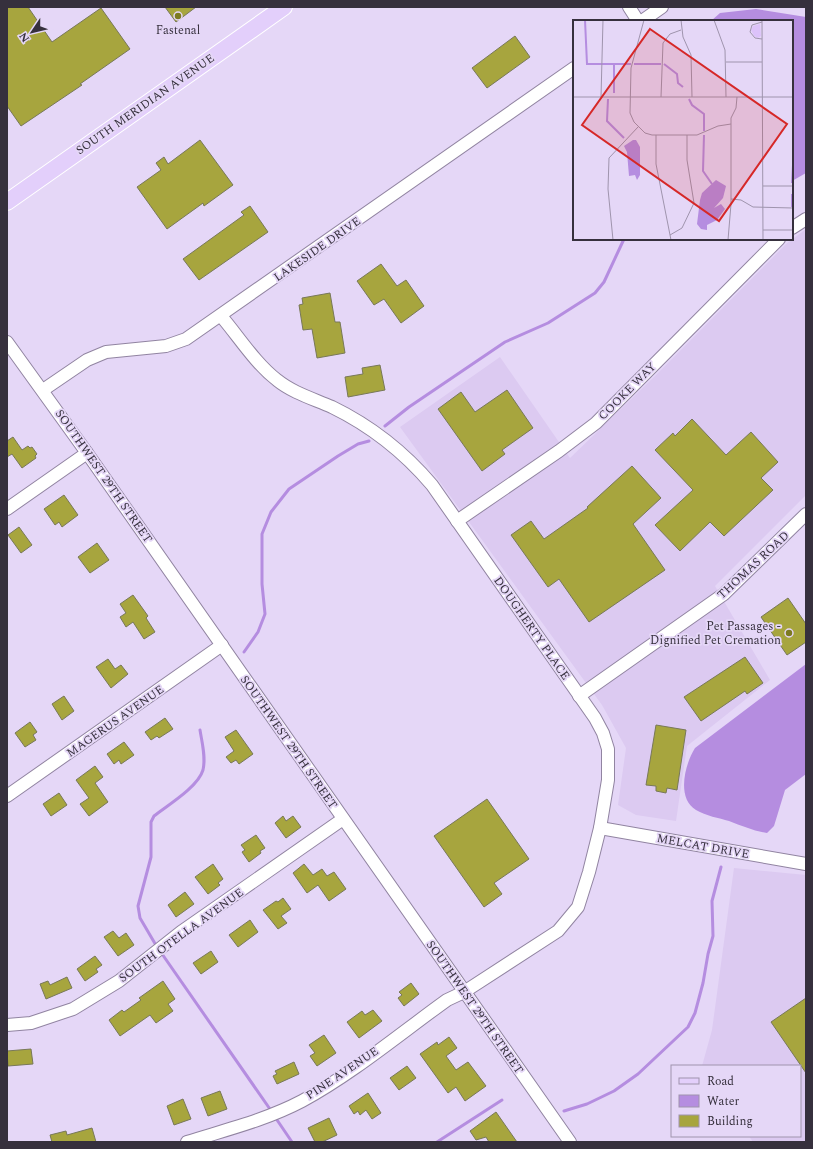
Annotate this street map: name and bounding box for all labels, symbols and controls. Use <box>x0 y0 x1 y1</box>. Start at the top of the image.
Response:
marker: Fastenal <box>173 11 183 21</box>
north arrow <box>12 12 52 52</box>
inset map <box>573 20 793 240</box>
place label: Fastenal <box>156 21 200 40</box>
text: N <box>15 29 34 46</box>
street label: SOUTH MERIDIAN AVENUE <box>72 49 219 160</box>
street label: LAKESIDE DRIVE <box>270 212 365 287</box>
street label: COOKE WAY <box>594 358 661 425</box>
street label: SOUTHWEST 29TH STREET <box>50 406 157 547</box>
street label: THOMAS ROAD <box>713 527 794 604</box>
street label: DOUGHERTY PLACE <box>489 572 575 684</box>
place label: Pet Passages - Dignified Pet Cremation <box>650 617 781 650</box>
marker: Pet Passages - Dignified Pet Cremation <box>784 628 794 638</box>
street label: SOUTHWEST 29TH STREET <box>235 672 342 813</box>
street label: MAGERUS AVENUE <box>62 680 168 762</box>
street label: MELCAT DRIVE <box>655 829 751 864</box>
street label: SOUTH OTELLA AVENUE <box>115 883 248 987</box>
street label: SOUTHWEST 29TH STREET <box>421 937 528 1078</box>
street label: PINE AVENUE <box>302 1042 383 1105</box>
legend <box>671 1065 801 1137</box>
text: Road <box>707 1072 734 1091</box>
text: Water <box>707 1092 739 1111</box>
text: Building <box>707 1112 753 1131</box>

